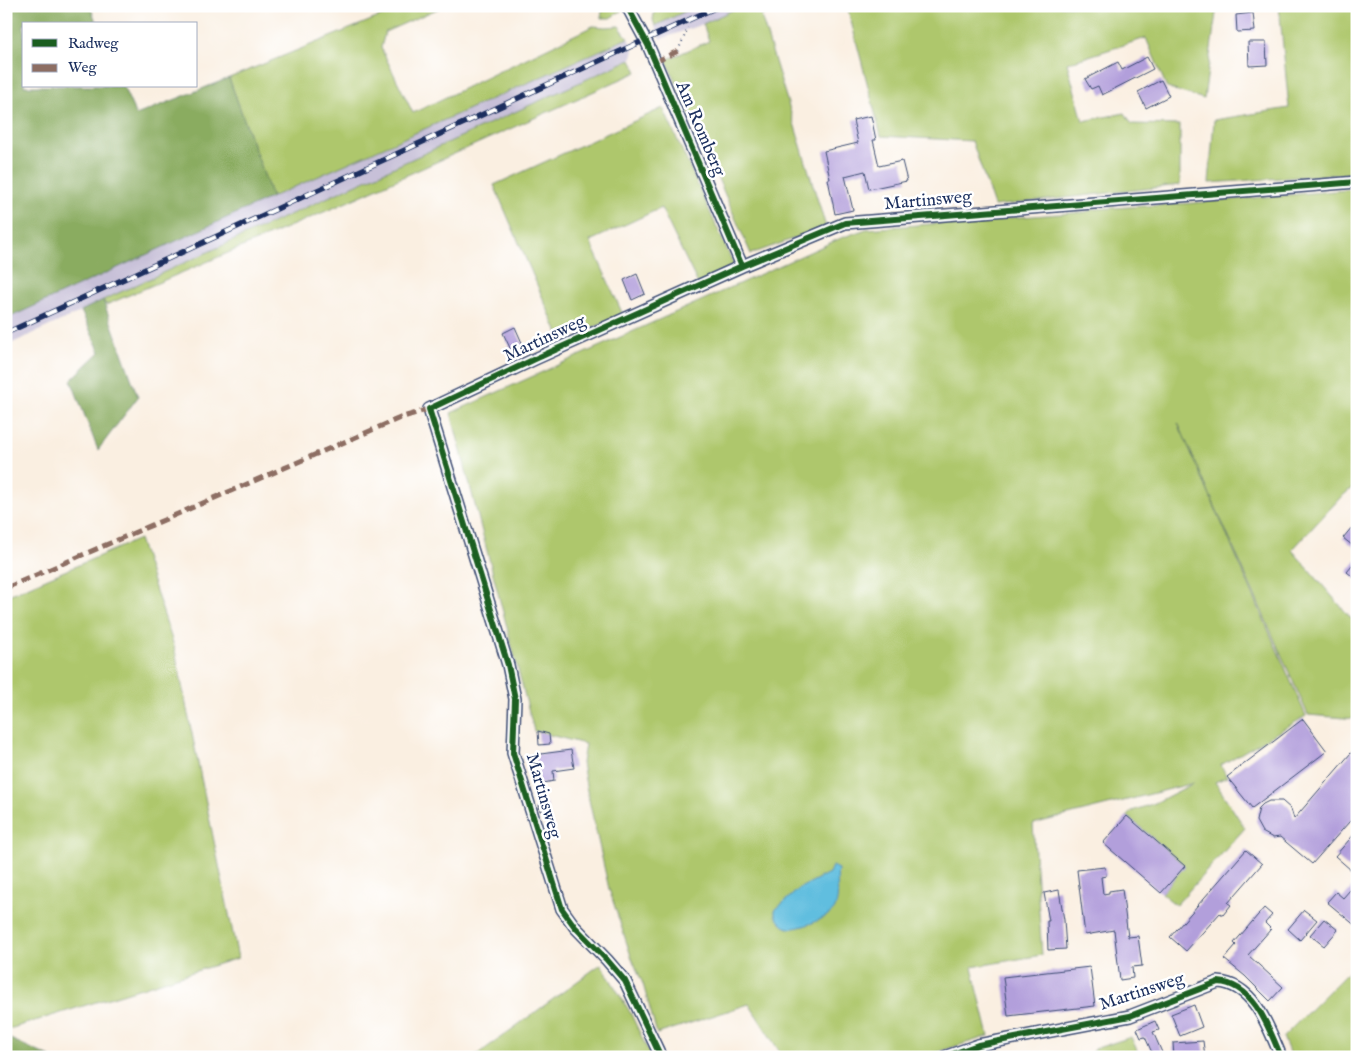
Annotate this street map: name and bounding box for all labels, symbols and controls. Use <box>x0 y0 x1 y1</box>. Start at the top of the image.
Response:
legend <box>22 22 198 88</box>
text: Radweg <box>68 34 119 53</box>
text: Weg <box>68 58 97 77</box>
street label: Am Romberg <box>669 77 730 180</box>
street label: Martinsweg <box>883 186 973 216</box>
street label: Martinsweg <box>500 310 590 368</box>
street label: Martinsweg <box>520 751 566 842</box>
street label: Martinsweg <box>1097 967 1188 1017</box>

